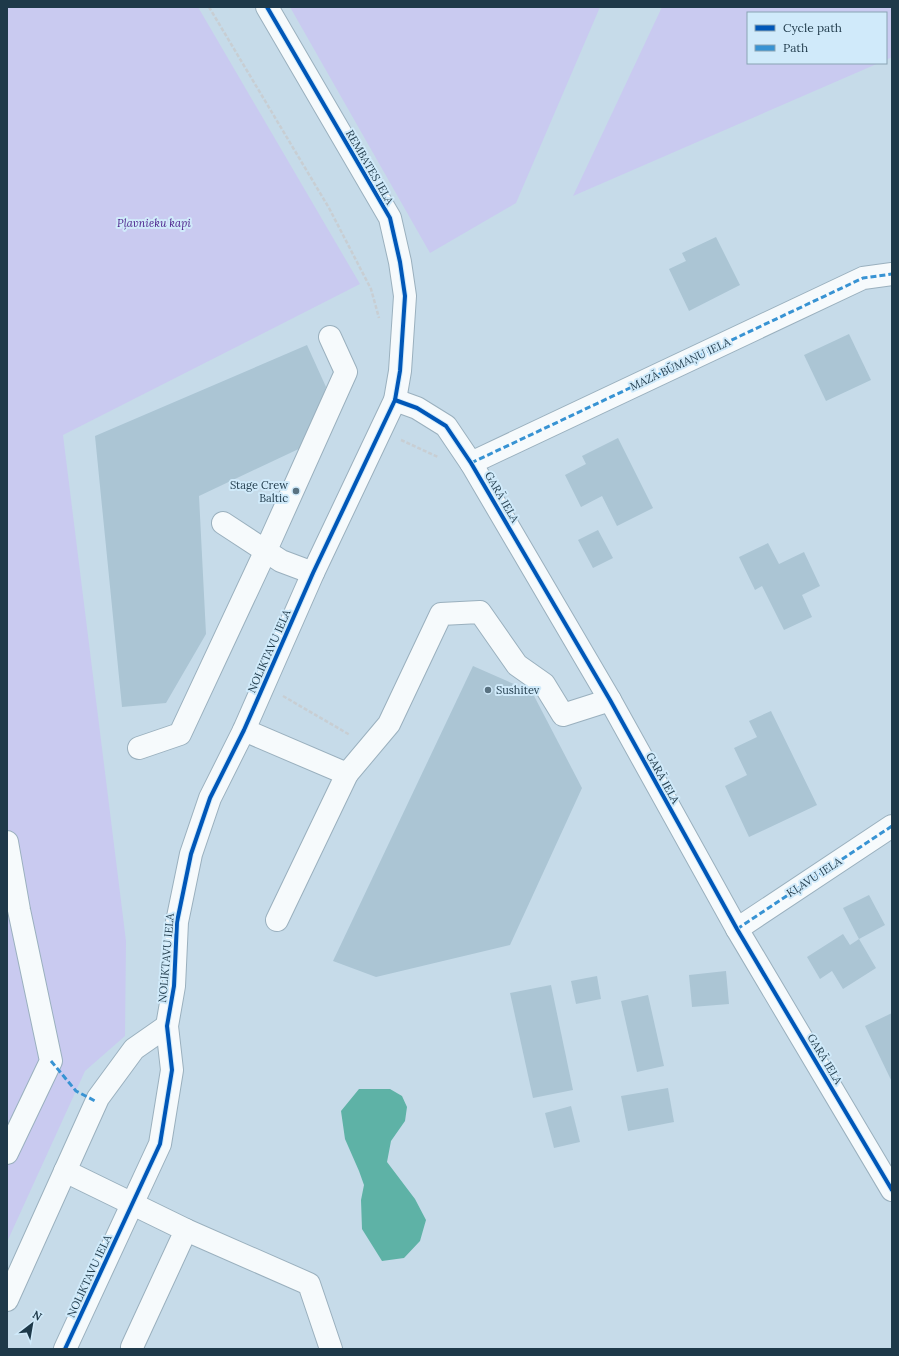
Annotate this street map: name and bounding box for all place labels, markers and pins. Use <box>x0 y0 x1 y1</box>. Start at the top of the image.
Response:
place label: Stage Crew Baltic <box>230 478 288 505</box>
marker: Stage Crew Baltic <box>291 486 301 496</box>
place label: Sushitev <box>496 683 540 697</box>
marker: Sushitev <box>483 685 493 695</box>

